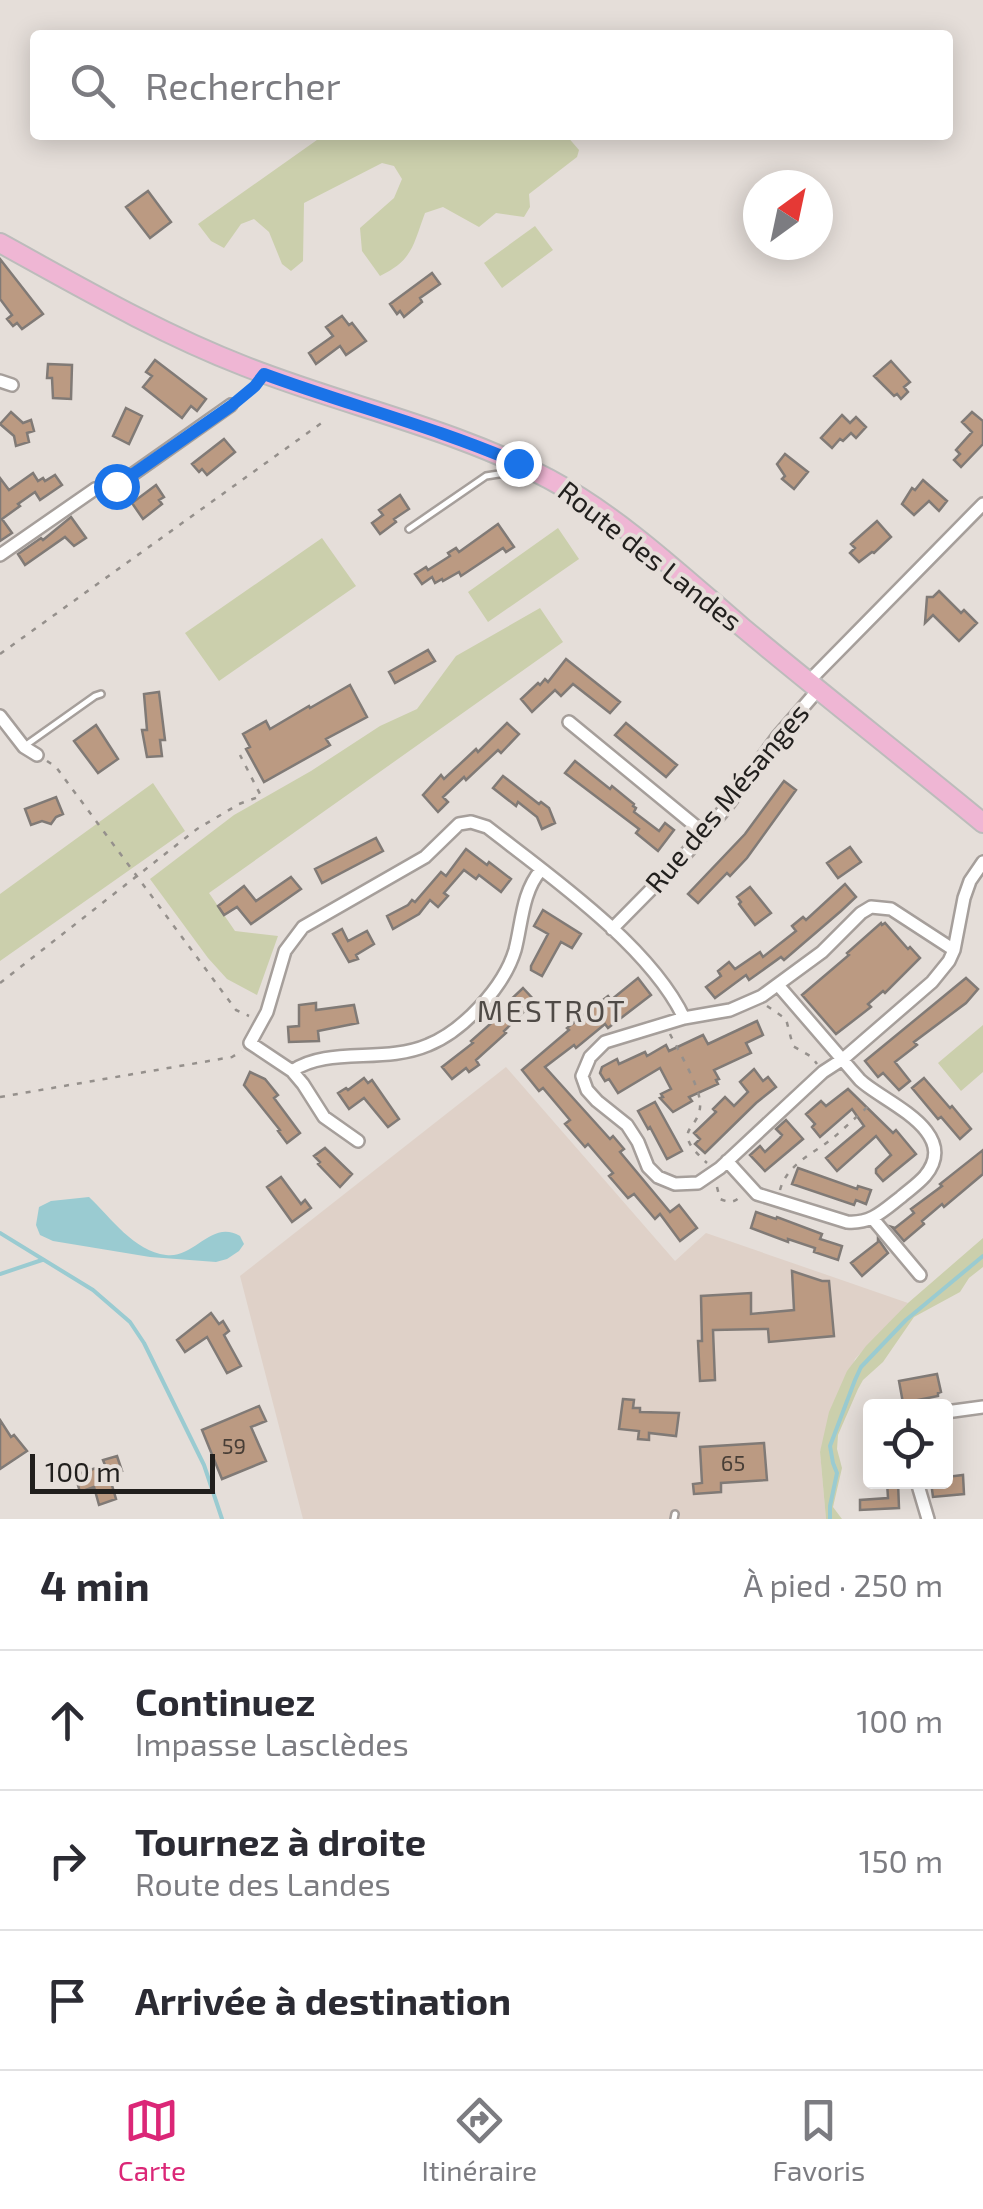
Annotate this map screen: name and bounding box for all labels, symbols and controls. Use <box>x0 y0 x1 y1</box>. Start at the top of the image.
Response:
search box <box>30 30 953 140</box>
icon: search <box>65 58 120 113</box>
text: Rechercher <box>145 62 341 108</box>
north arrow <box>743 170 833 260</box>
route end <box>496 441 542 487</box>
route start <box>94 464 140 510</box>
street label: Route des Landes <box>552 473 749 638</box>
street label: Rue des Mésanges <box>637 696 815 899</box>
district label: MESTROT <box>477 992 627 1028</box>
map controls <box>863 1399 953 1489</box>
button: locate <box>863 1399 953 1489</box>
house number: 59 <box>222 1432 246 1458</box>
scale bar <box>30 1449 215 1494</box>
house number: 65 <box>721 1449 745 1475</box>
text: 100 m <box>45 1454 121 1488</box>
text: 4 min <box>40 1559 150 1609</box>
text: À pied · 250 m <box>743 1565 943 1603</box>
text: Continuez <box>135 1678 315 1724</box>
icon: ahead <box>40 1693 95 1748</box>
text: 100 m <box>857 1701 943 1739</box>
text: Impasse Lasclèdes <box>135 1724 409 1762</box>
text: Tournez à droite <box>135 1818 426 1864</box>
icon: right <box>40 1833 95 1888</box>
text: 150 m <box>859 1841 943 1879</box>
text: Route des Landes <box>135 1864 391 1902</box>
icon: arrive <box>40 1973 95 2028</box>
text: Arrivée à destination <box>135 1977 511 2023</box>
tab: Carte <box>118 2093 186 2187</box>
tab: Itinéraire <box>421 2093 537 2187</box>
tab: Favoris <box>772 2093 865 2187</box>

